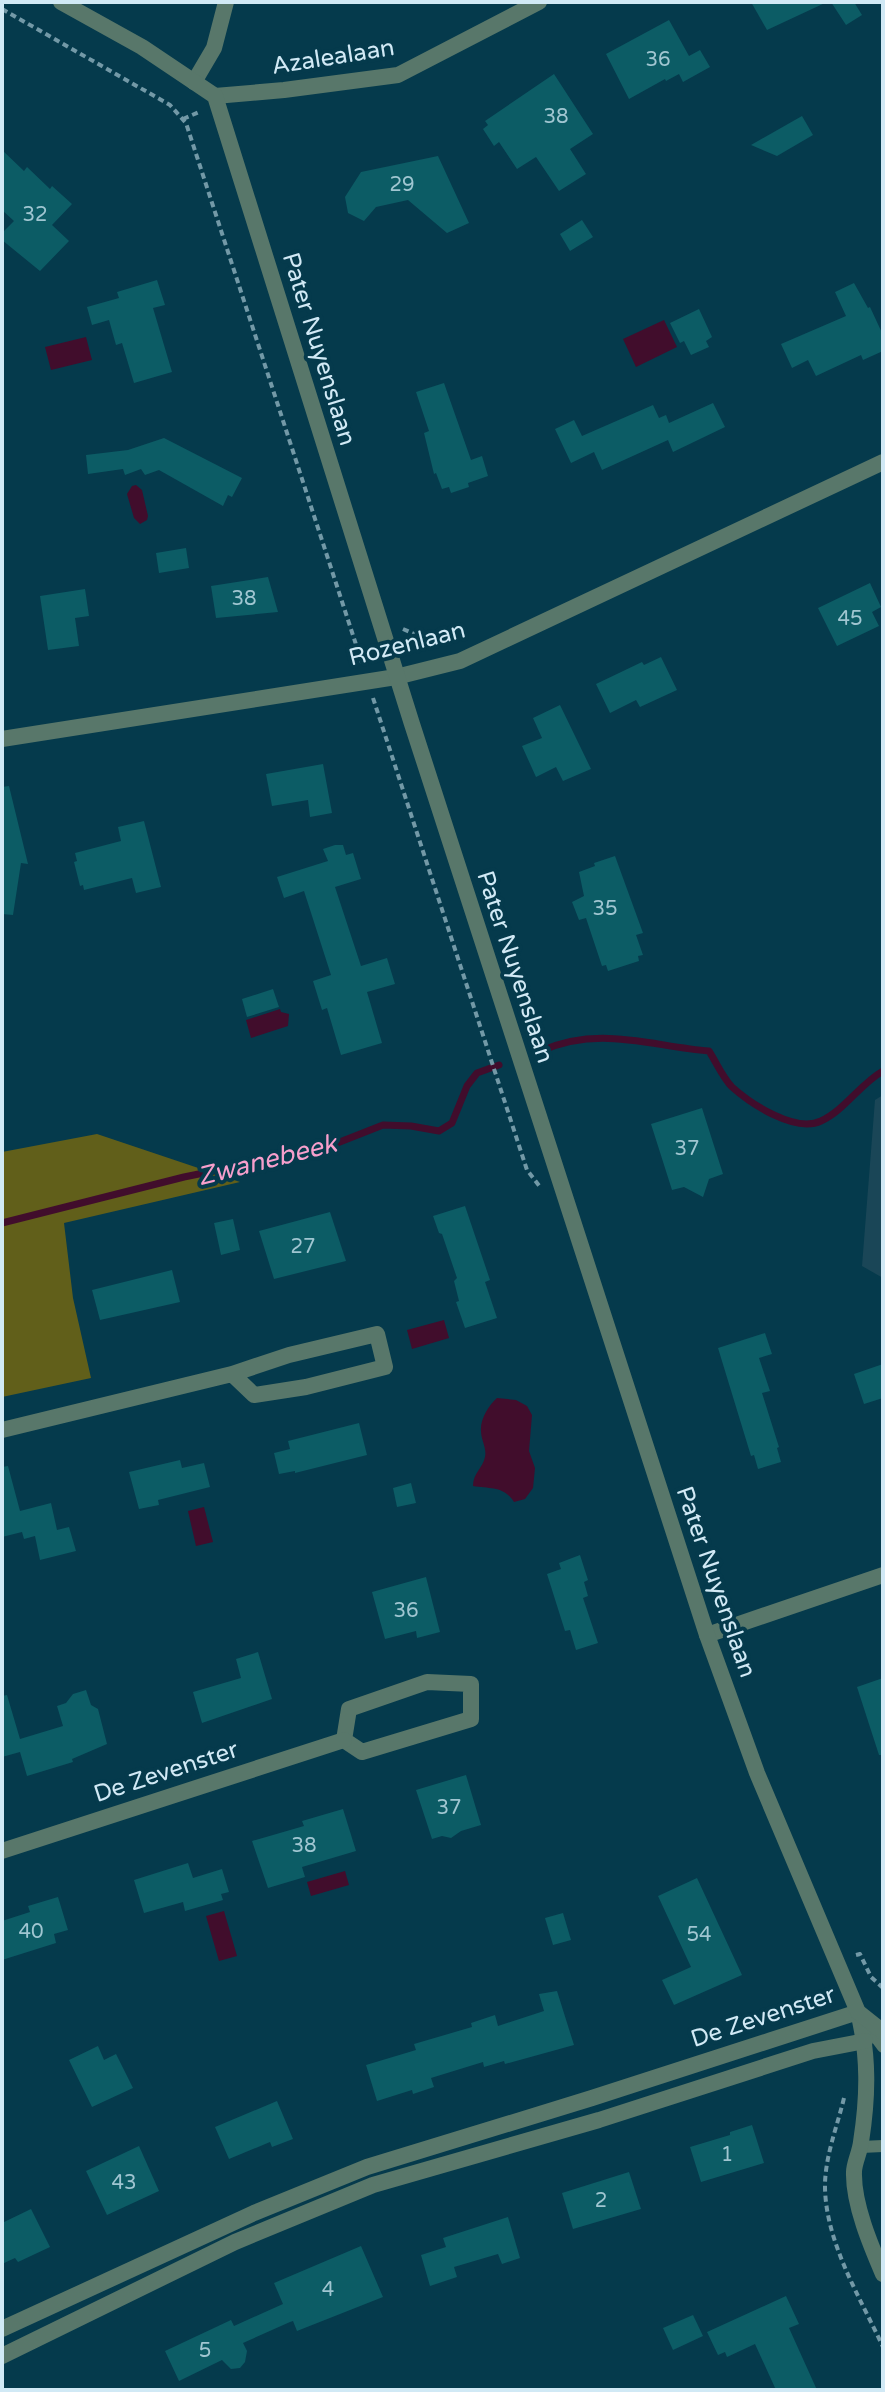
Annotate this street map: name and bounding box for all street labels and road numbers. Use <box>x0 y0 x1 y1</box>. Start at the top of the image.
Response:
street label: Azalealaan <box>270 33 396 81</box>
street label: Pater Nuyenslaan <box>276 249 362 449</box>
street label: Rozenlaan <box>346 615 468 673</box>
street label: Pater Nuyenslaan <box>470 867 560 1067</box>
street label: Pater Nuyenslaan <box>670 1483 762 1681</box>
street label: De Zevenster <box>90 1735 243 1809</box>
street label: De Zevenster <box>687 1980 840 2054</box>

